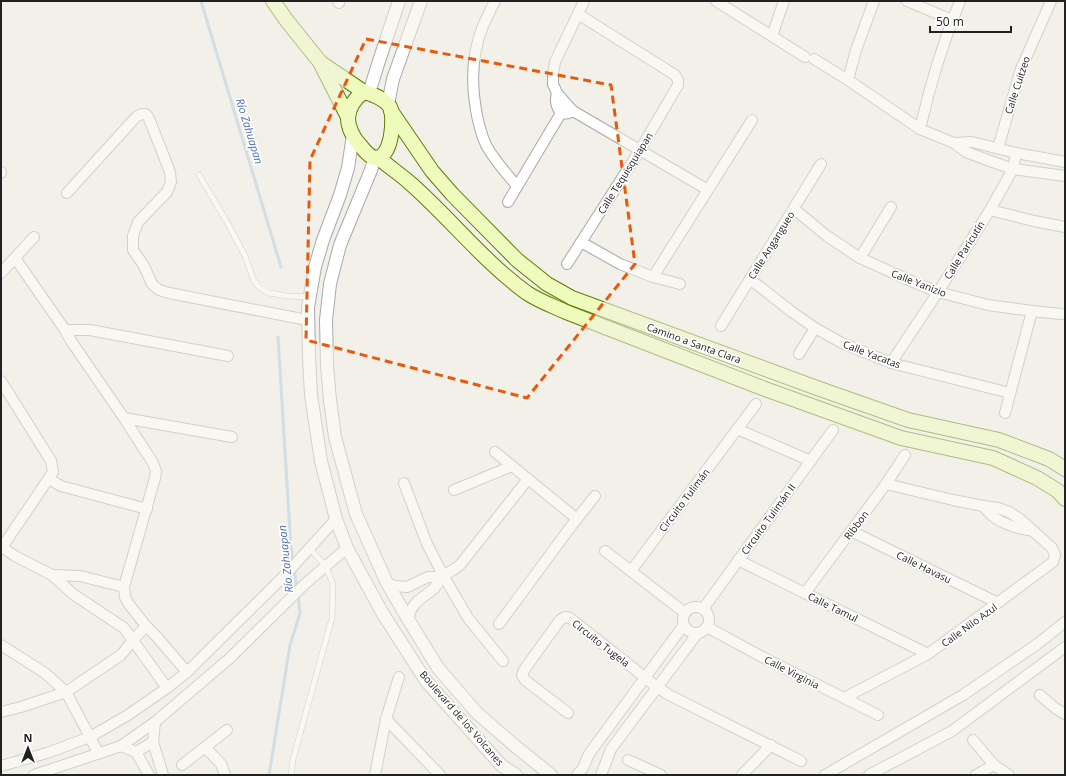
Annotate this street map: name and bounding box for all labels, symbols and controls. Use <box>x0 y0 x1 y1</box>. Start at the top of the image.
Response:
scale bar <box>930 8 1011 34</box>
text: 50 m <box>936 13 964 30</box>
street label: Calle Cuitzeo <box>1001 54 1033 116</box>
water label: Río Zahuapan <box>233 96 267 166</box>
street label: Calle Tequisquiapan <box>594 129 656 217</box>
street label: Calle Angangueo <box>744 208 798 282</box>
street label: Calle Paricutín <box>940 218 988 282</box>
street label: Calle Yanizio <box>889 266 949 300</box>
street label: Camino a Santa Clara <box>645 319 743 367</box>
street label: Calle Yacatas <box>841 337 903 371</box>
street label: Circuito Tulimán <box>655 465 713 535</box>
street label: Circuito Tulimán II <box>738 481 798 557</box>
street label: Ribbon <box>840 508 872 542</box>
water label: Río Zahuapan <box>274 524 296 594</box>
street label: Calle Havasu <box>894 548 954 586</box>
street label: Calle Tamul <box>806 589 860 625</box>
street label: Calle Nilo Azul <box>938 600 1000 650</box>
street label: Circuito Tugela <box>569 616 633 670</box>
street label: Calle Virginia <box>762 652 822 692</box>
street label: Boulevard de los Volcanes <box>417 667 507 769</box>
north arrow <box>8 728 48 768</box>
text: N <box>24 730 32 745</box>

